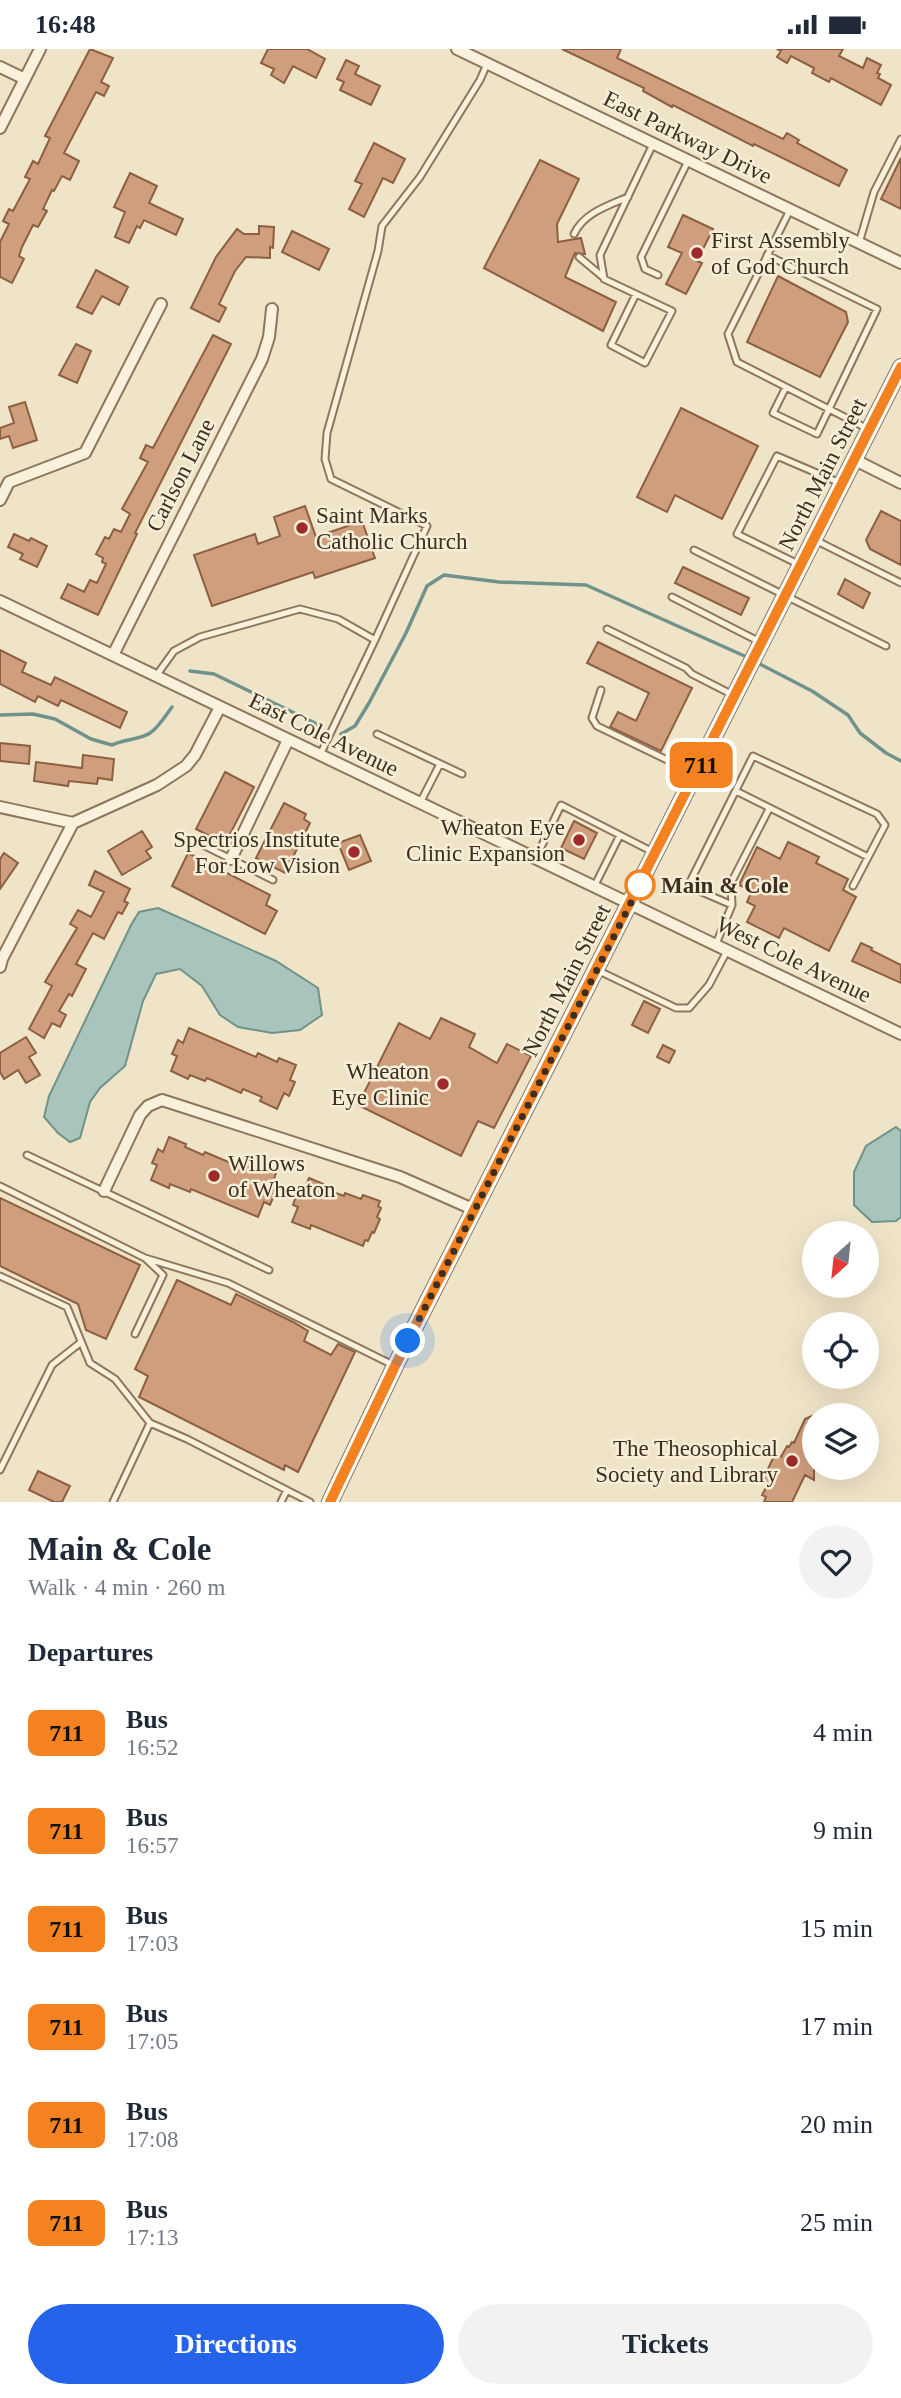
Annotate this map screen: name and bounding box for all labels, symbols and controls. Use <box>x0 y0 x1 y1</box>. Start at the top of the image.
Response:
text: 16:48 <box>35 10 96 39</box>
street label: East Parkway Drive <box>600 86 776 189</box>
place label: First Assembly of God Church <box>711 228 850 279</box>
marker: First Assembly of God Church <box>689 245 705 261</box>
street label: North Main Street <box>773 393 872 554</box>
street label: Carlson Lane <box>141 415 220 536</box>
place label: Saint Marks Catholic Church <box>316 503 468 554</box>
marker: Saint Marks Catholic Church <box>294 520 310 536</box>
street label: East Cole Avenue <box>245 687 403 781</box>
line badge: 711 <box>661 742 741 788</box>
text: 711 <box>684 752 718 778</box>
place label: Wheaton Eye Clinic Expansion <box>406 815 565 866</box>
place label: Spectrios Institute For Low Vision <box>173 827 340 878</box>
marker: Wheaton Eye Clinic Expansion <box>571 832 587 848</box>
marker: Spectrios Institute For Low Vision <box>346 844 362 860</box>
marker: Main & Cole <box>625 870 655 900</box>
place label: Main & Cole <box>661 873 789 898</box>
street label: North Main Street <box>517 899 616 1060</box>
street label: West Cole Avenue <box>712 911 875 1008</box>
place label: Wheaton Eye Clinic <box>331 1059 430 1110</box>
marker: Wheaton Eye Clinic <box>435 1076 451 1092</box>
place label: Willows of Wheaton <box>228 1151 336 1202</box>
marker: Willows of Wheaton <box>206 1168 222 1184</box>
north arrow <box>802 1221 878 1299</box>
map controls <box>802 1221 879 1480</box>
button: locate <box>802 1312 879 1389</box>
your location <box>390 1323 425 1358</box>
button: layers <box>802 1403 879 1480</box>
place label: The Theosophical Society and Library <box>595 1436 778 1487</box>
marker: The Theosophical Society and Library <box>784 1453 800 1469</box>
button: heart <box>799 1525 873 1599</box>
text: Main & Cole <box>28 1531 211 1567</box>
text: Walk · 4 min · 260 m <box>28 1575 225 1600</box>
text: Departures <box>28 1638 153 1667</box>
text: Bus <box>126 1705 168 1734</box>
text: 4 min <box>813 1718 873 1747</box>
text: 711 <box>49 1720 84 1746</box>
text: 16:52 <box>126 1735 178 1760</box>
text: Bus <box>126 1803 168 1832</box>
text: 9 min <box>813 1816 873 1845</box>
text: 711 <box>49 1818 84 1844</box>
text: 16:57 <box>126 1833 178 1858</box>
text: Bus <box>126 1901 168 1930</box>
text: 15 min <box>800 1914 873 1943</box>
text: 711 <box>49 1916 84 1942</box>
text: 17:03 <box>126 1931 178 1956</box>
text: Bus <box>126 1999 168 2028</box>
text: 17 min <box>800 2012 873 2041</box>
text: 711 <box>49 2014 84 2040</box>
text: 17:05 <box>126 2029 178 2054</box>
text: Bus <box>126 2097 168 2126</box>
text: 20 min <box>800 2110 873 2139</box>
text: 711 <box>49 2112 84 2138</box>
text: 17:08 <box>126 2127 178 2152</box>
text: Bus <box>126 2195 168 2224</box>
text: 25 min <box>800 2208 873 2237</box>
text: 711 <box>49 2210 84 2236</box>
text: 17:13 <box>126 2225 178 2250</box>
button: Directions <box>28 2304 444 2384</box>
button: Tickets <box>458 2304 873 2384</box>

